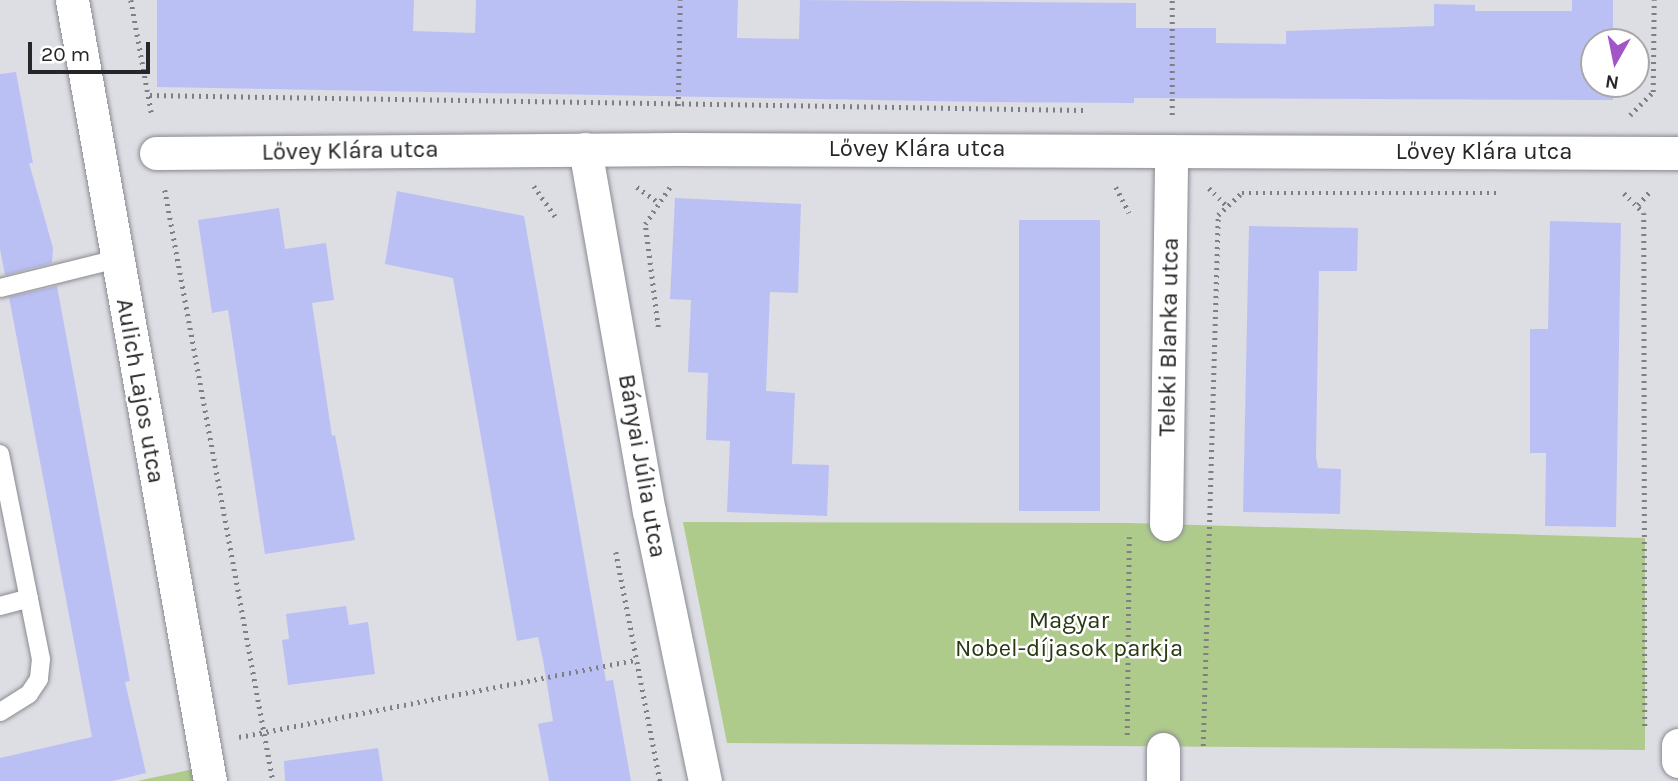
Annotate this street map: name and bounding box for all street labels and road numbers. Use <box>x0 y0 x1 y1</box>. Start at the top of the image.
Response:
street label: Lővey Klára utca <box>261 135 439 167</box>
street label: Lővey Klára utca <box>829 135 1005 163</box>
street label: Lővey Klára utca <box>1396 138 1572 166</box>
street label: Teleki Blanka utca <box>1153 237 1185 437</box>
street label: Aulich Lajos utca <box>110 296 170 486</box>
street label: Bányai Júlia utca <box>612 372 672 560</box>

